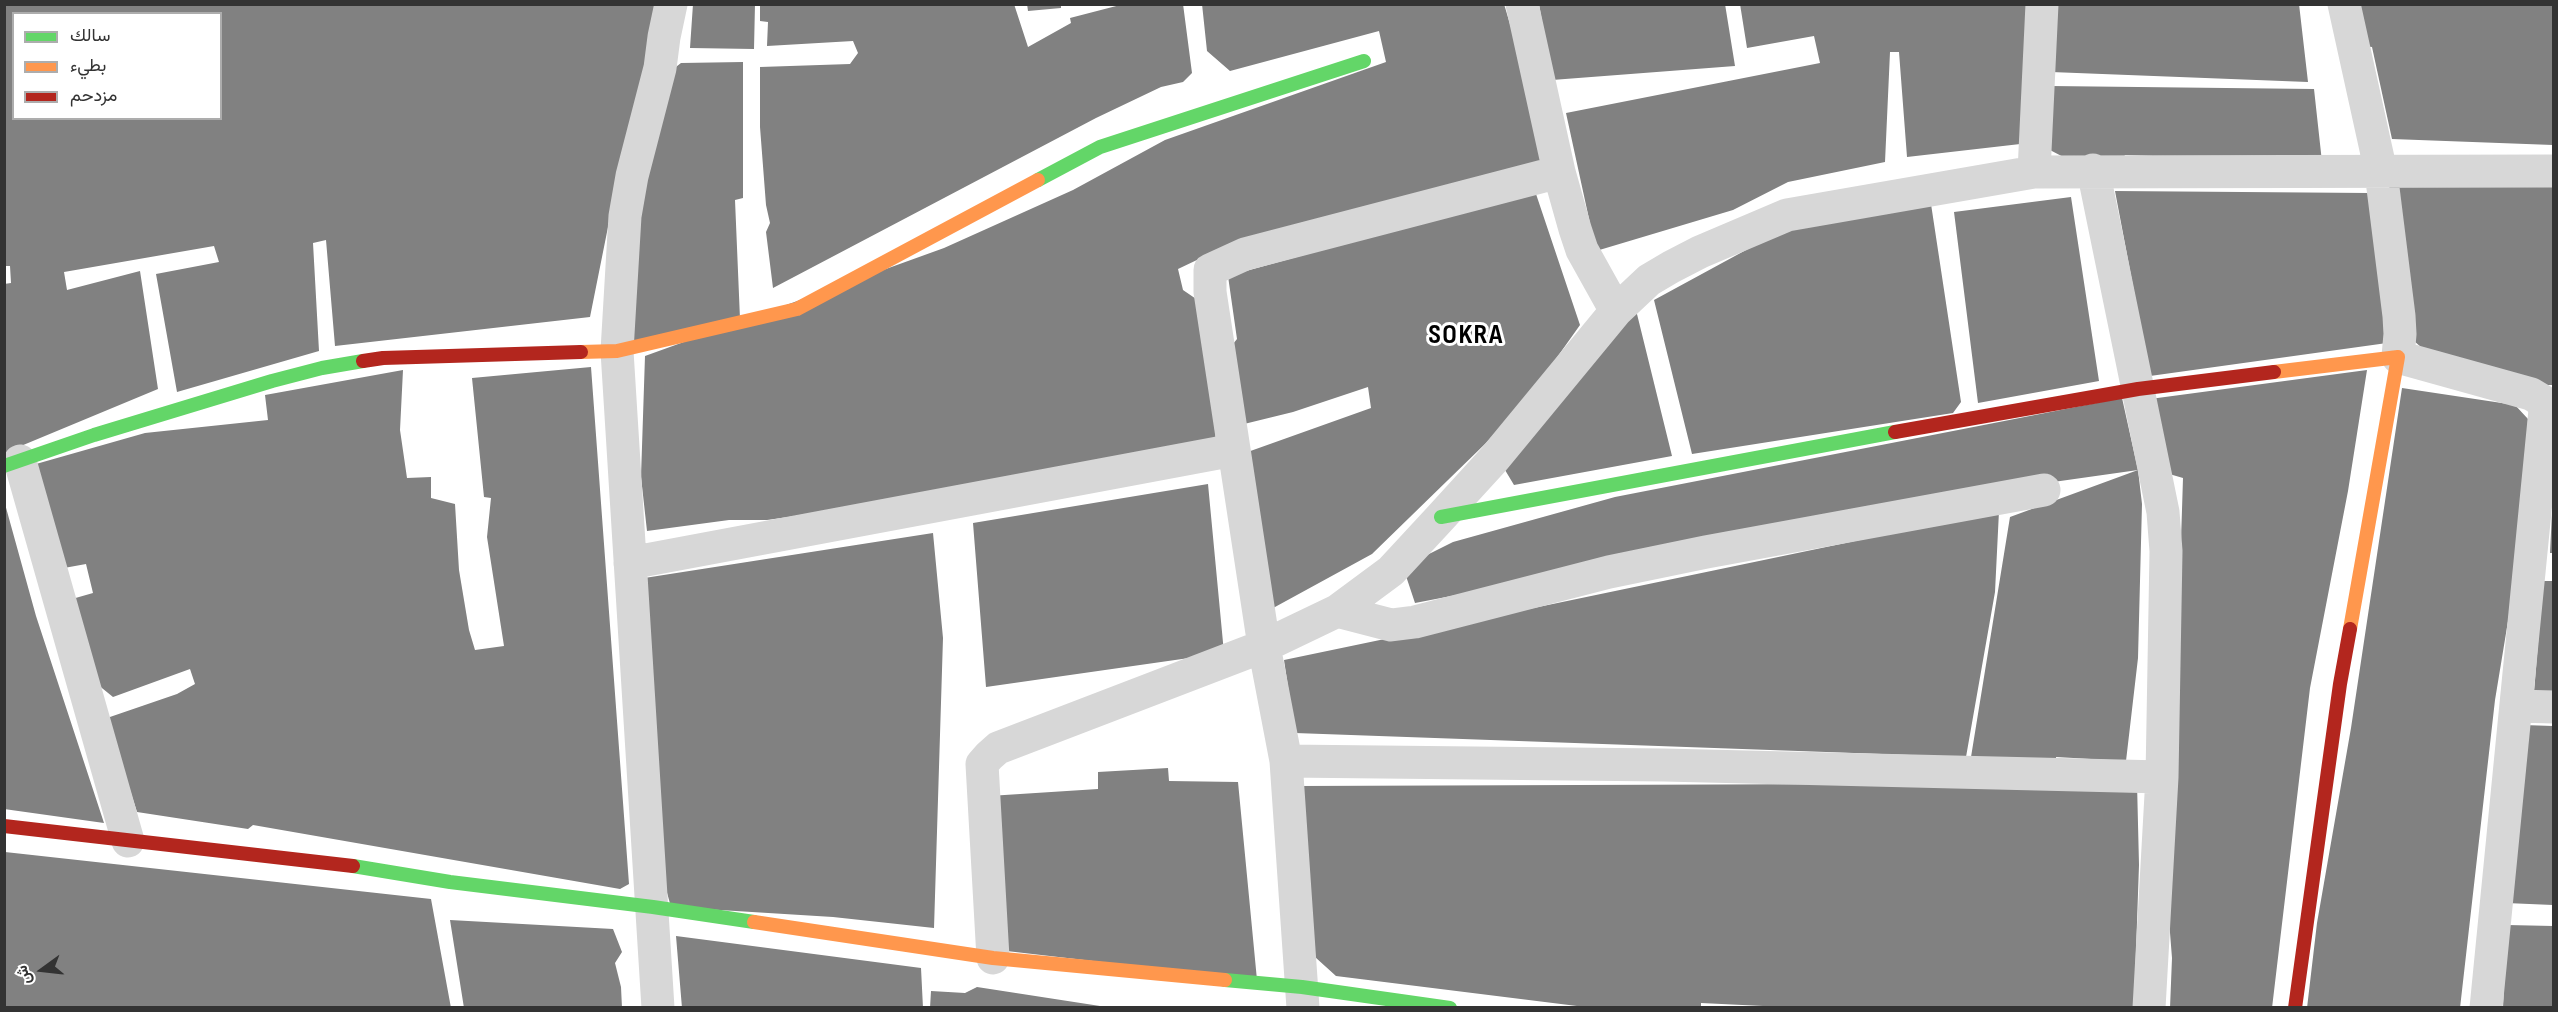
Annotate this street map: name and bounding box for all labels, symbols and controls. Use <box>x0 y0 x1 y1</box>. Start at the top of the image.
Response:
legend <box>12 12 222 120</box>
text: سالك <box>70 25 110 46</box>
text: بطيء <box>70 55 106 76</box>
text: مزدحم <box>70 85 117 106</box>
district label: SOKRA <box>1428 319 1504 353</box>
north arrow <box>12 940 72 1000</box>
text: ش <box>12 963 36 987</box>

